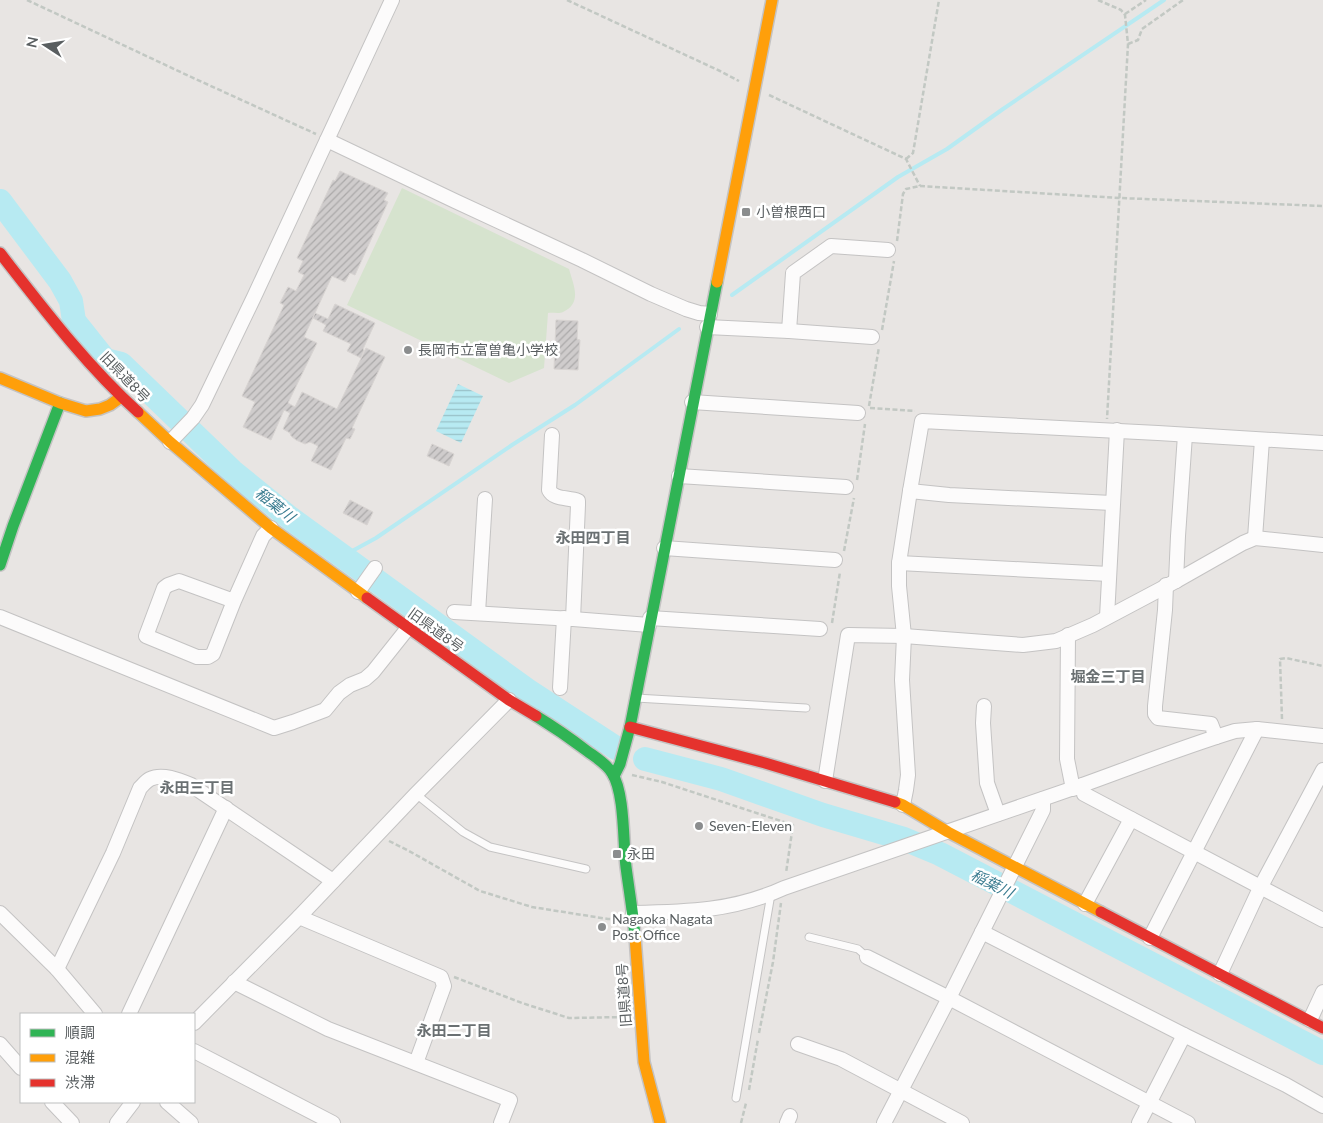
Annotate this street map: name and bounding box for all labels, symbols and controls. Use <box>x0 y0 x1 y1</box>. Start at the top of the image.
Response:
north arrow <box>20 20 70 70</box>
text: N <box>22 35 41 49</box>
place label: 小曽根西口 <box>756 203 826 220</box>
marker: 小曽根西口 <box>740 206 752 218</box>
place label: 長岡市立富曽亀小学校 <box>418 341 558 358</box>
marker: 長岡市立富曽亀小学校 <box>402 344 414 356</box>
street label: 旧県道8号 <box>97 348 154 406</box>
water label: 稲葉川 <box>252 483 300 527</box>
district label: 永田四丁目 <box>555 528 631 546</box>
street label: 旧県道8号 <box>405 604 467 655</box>
district label: 堀金三丁目 <box>1070 667 1146 685</box>
district label: 永田三丁目 <box>159 778 235 796</box>
place label: Seven-Eleven <box>709 817 792 834</box>
marker: Seven-Eleven <box>693 820 705 832</box>
place label: 永田 <box>627 845 655 862</box>
marker: 永田 <box>611 848 623 860</box>
water label: 稲葉川 <box>968 865 1018 902</box>
place label: Nagaoka Nagata Post Office <box>612 910 713 943</box>
marker: Nagaoka Nagata Post Office <box>596 921 608 933</box>
street label: 旧県道8号 <box>613 962 634 1028</box>
legend <box>20 1013 195 1103</box>
district label: 永田二丁目 <box>416 1021 492 1039</box>
text: 順調 <box>65 1023 95 1041</box>
text: 混雑 <box>65 1048 95 1066</box>
text: 渋滞 <box>65 1073 95 1091</box>

